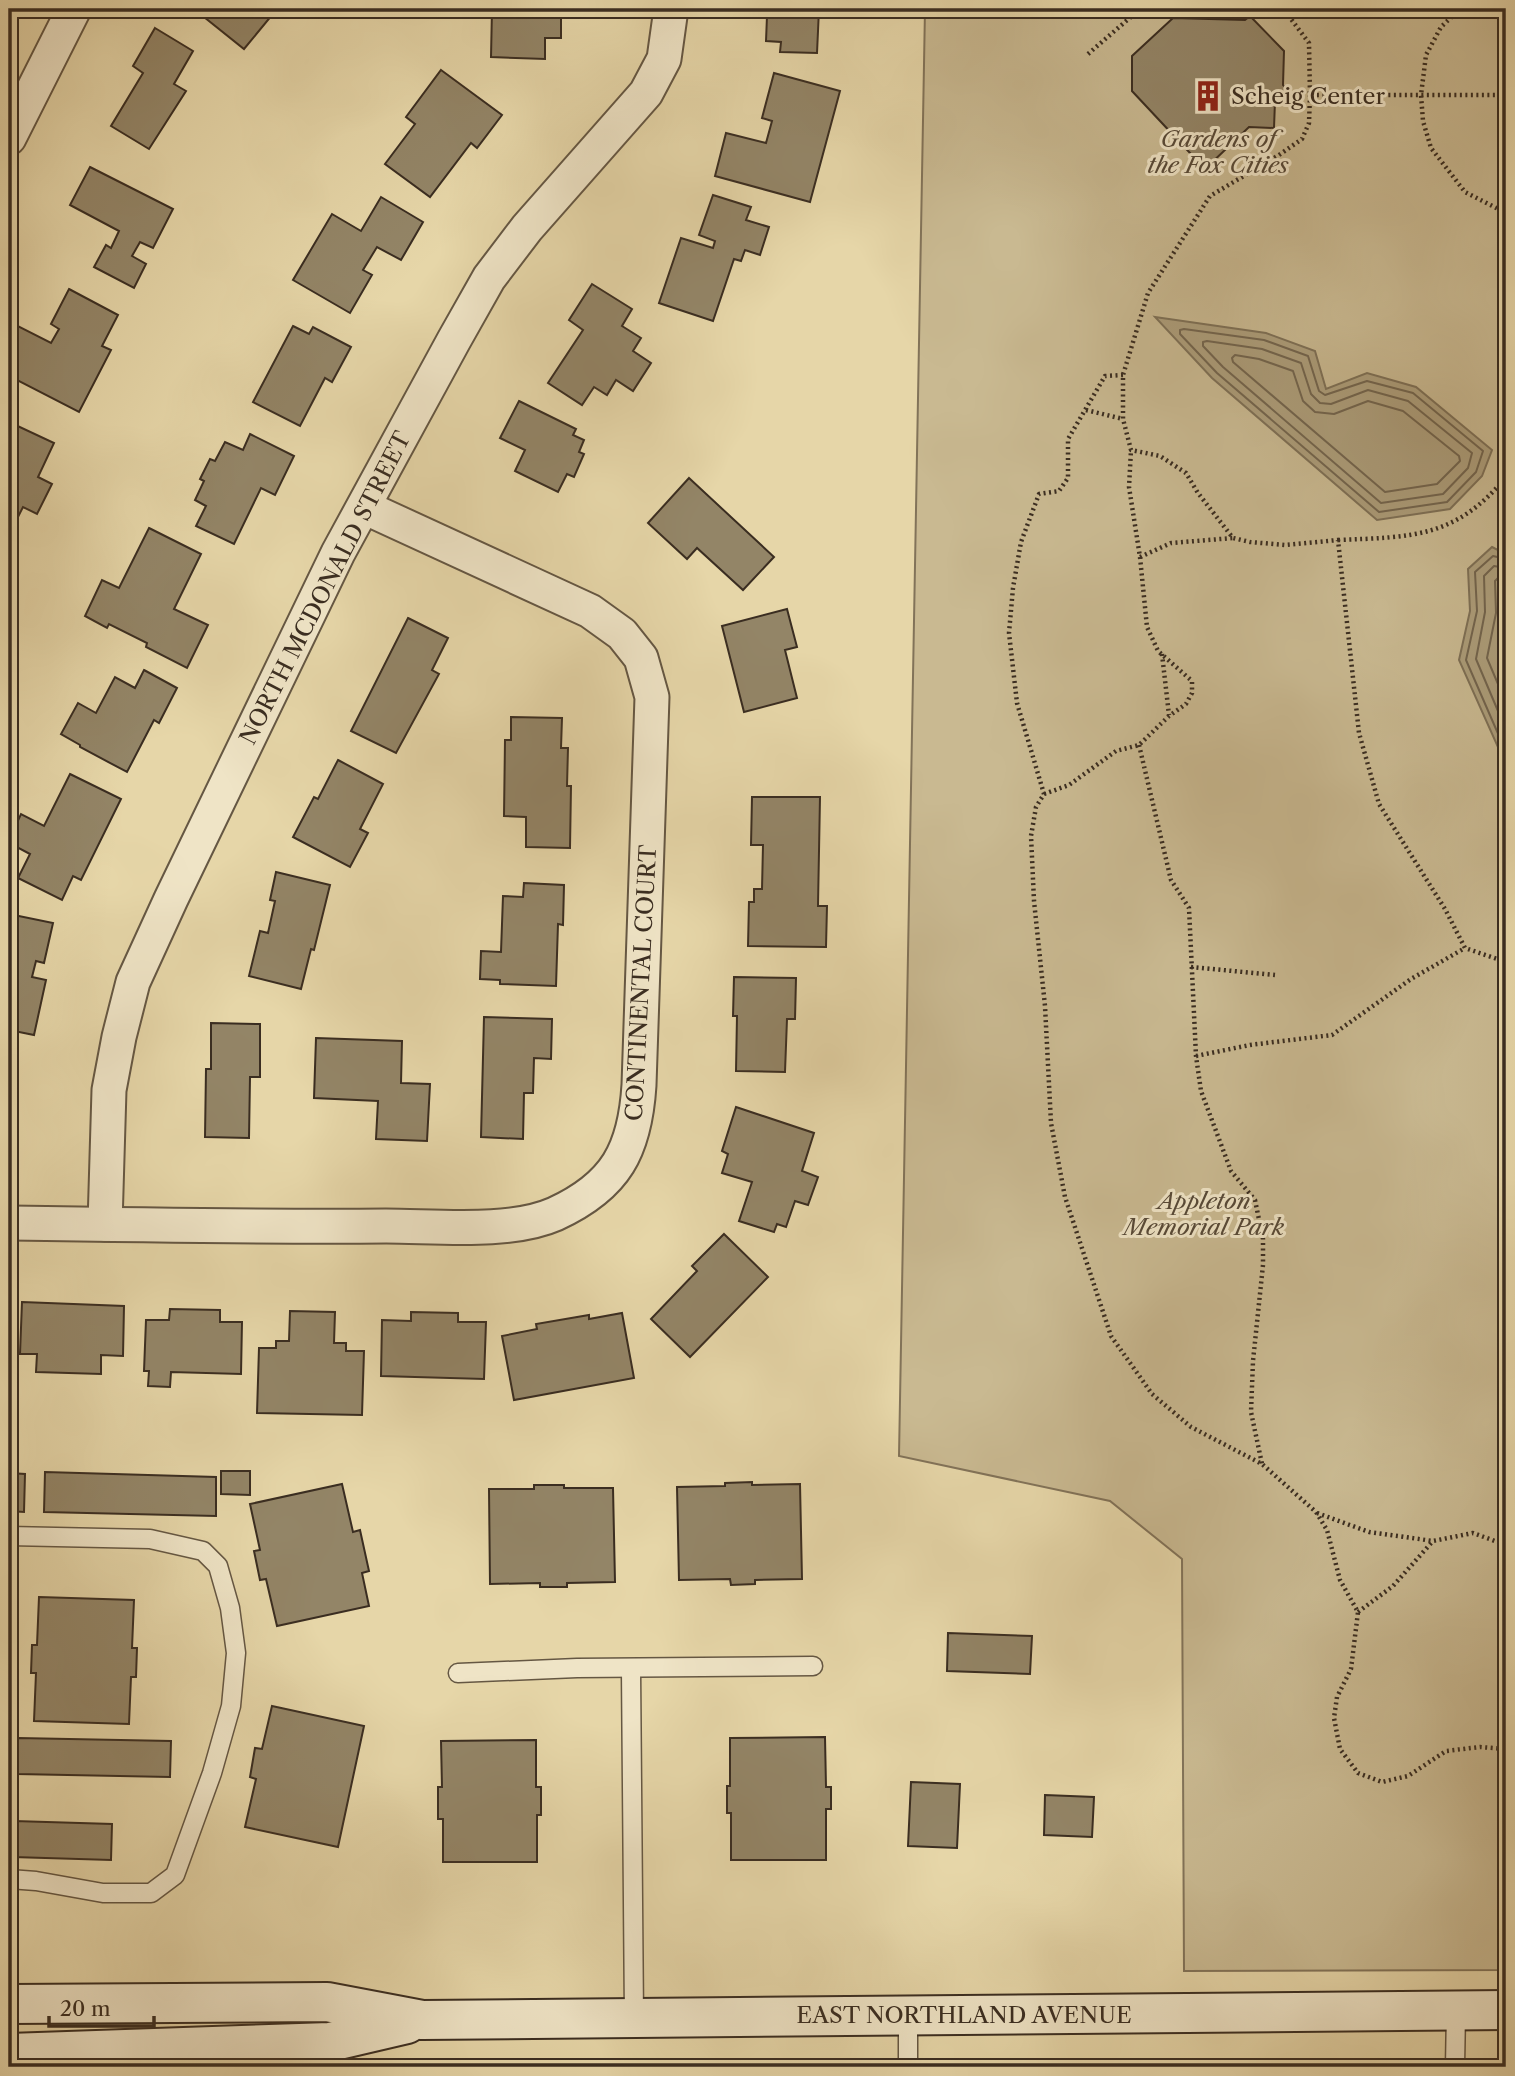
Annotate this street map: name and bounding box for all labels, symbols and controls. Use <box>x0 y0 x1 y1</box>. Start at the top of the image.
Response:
building icon: Scheig Center <box>1191 79 1225 113</box>
place label: Scheig Center <box>1231 82 1385 110</box>
park label: Gardens of the Fox Cities <box>1147 125 1289 179</box>
street label: NORTH MCDONALD STREET <box>234 426 417 749</box>
street label: CONTINENTAL COURT <box>620 843 662 1122</box>
park label: Appleton Memorial Park <box>1121 1187 1284 1241</box>
scale bar <box>49 1985 154 2029</box>
text: 20 m <box>60 1996 111 2021</box>
street label: EAST NORTHLAND AVENUE <box>796 2001 1132 2029</box>

